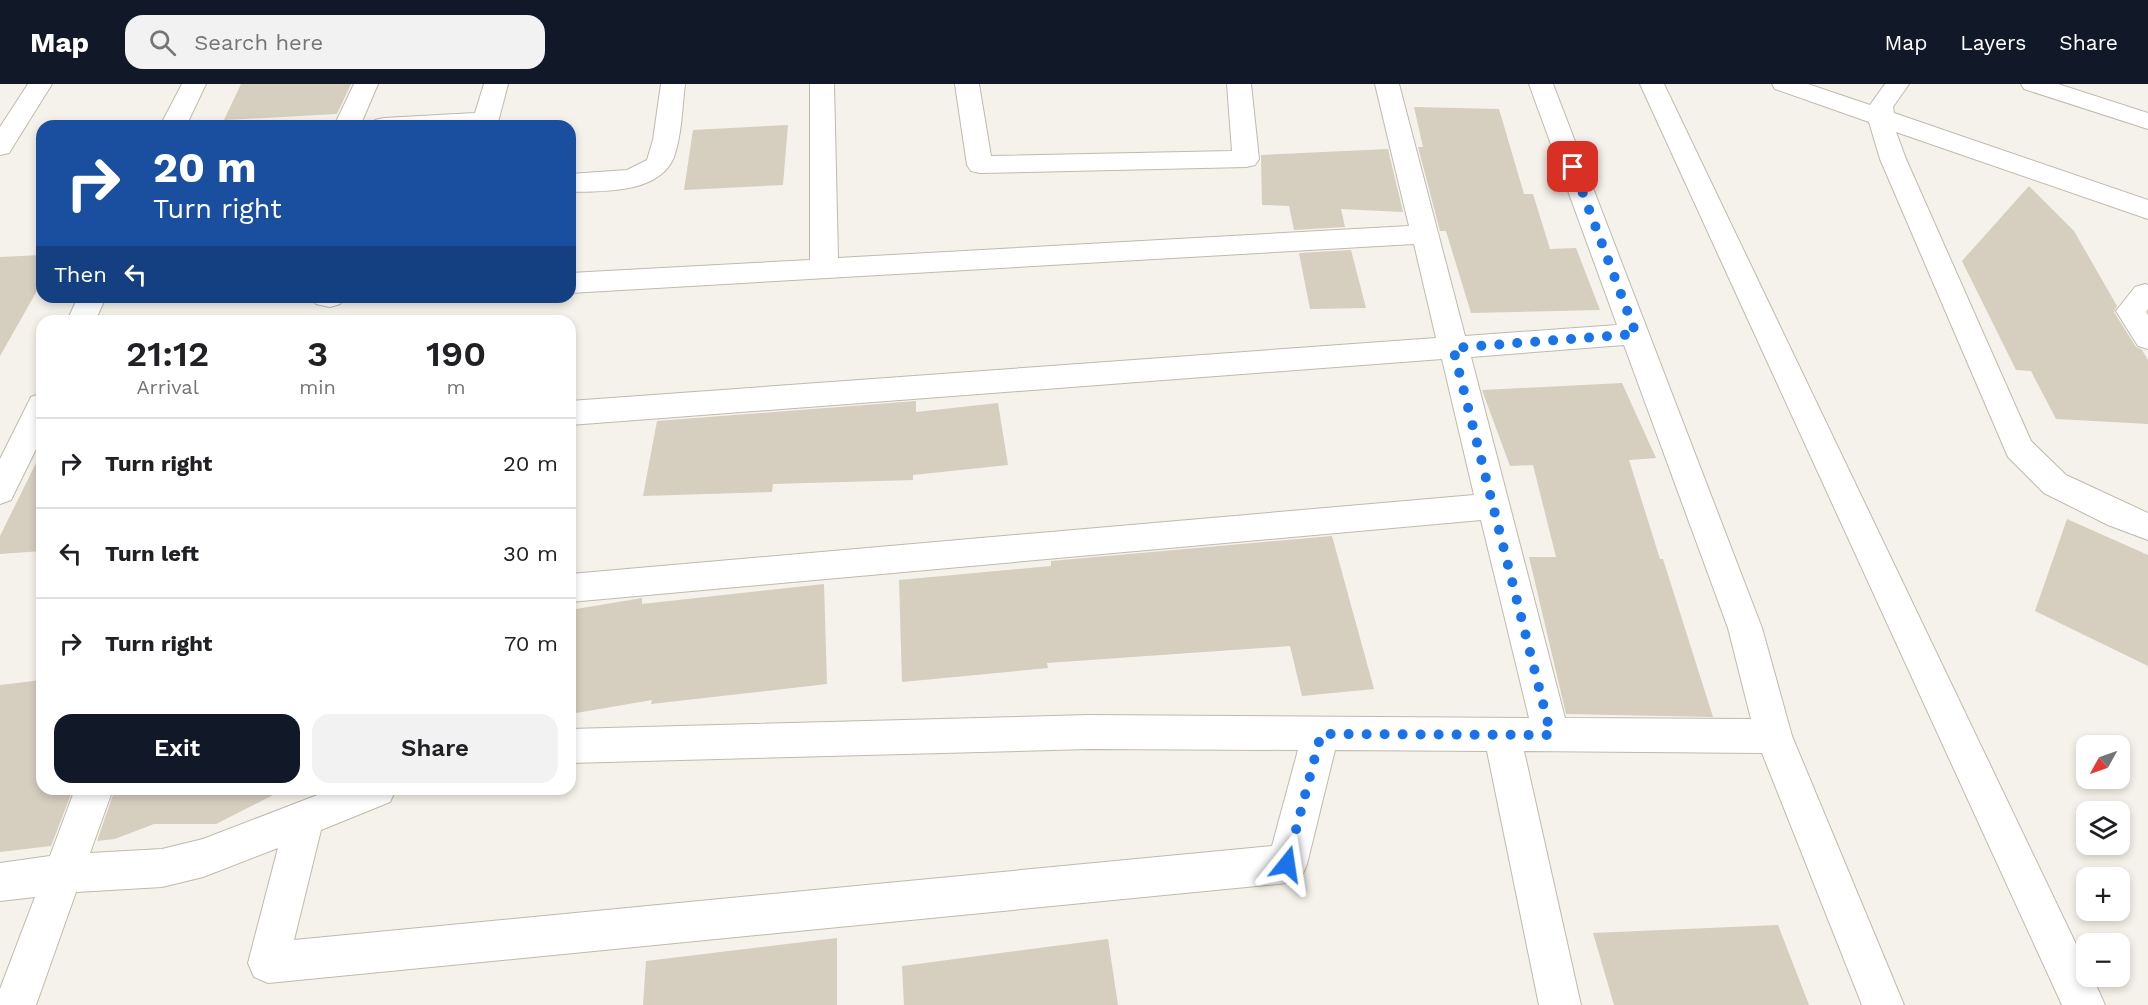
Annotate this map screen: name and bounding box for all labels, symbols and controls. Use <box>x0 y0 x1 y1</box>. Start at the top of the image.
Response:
search box <box>125 15 545 69</box>
text: Map <box>30 26 89 59</box>
icon: search <box>146 26 179 59</box>
text: Search here <box>194 30 323 55</box>
text: Map <box>1884 30 1927 55</box>
text: Layers <box>1960 30 2026 55</box>
text: Share <box>2059 30 2118 55</box>
pin <box>1547 141 1598 192</box>
text: 20 m <box>153 143 257 192</box>
icon: right <box>54 144 132 222</box>
icon: arrive <box>1556 150 1589 183</box>
text: Turn right <box>153 193 282 225</box>
icon: left <box>119 258 152 291</box>
text: Then <box>54 262 107 287</box>
text: 21:12 <box>126 333 209 375</box>
text: 3 <box>307 333 328 375</box>
text: 190 <box>426 333 486 375</box>
text: Arrival <box>136 375 199 399</box>
text: min <box>299 375 336 399</box>
text: m <box>446 375 466 399</box>
icon: right <box>54 447 87 480</box>
text: Turn right <box>105 451 212 476</box>
text: 20 m <box>503 451 558 476</box>
icon: left <box>54 537 87 570</box>
text: Turn left <box>105 541 199 566</box>
text: 30 m <box>503 541 558 566</box>
icon: right <box>54 627 87 660</box>
text: Turn right <box>105 631 212 656</box>
text: 70 m <box>504 631 558 656</box>
button: Exit <box>54 714 300 783</box>
button: Share <box>312 714 558 783</box>
north arrow <box>2076 735 2130 789</box>
map controls <box>2076 735 2130 987</box>
button: layers <box>2076 801 2130 855</box>
position arrow <box>1255 832 1319 896</box>
button: + <box>2076 867 2130 921</box>
button: − <box>2076 933 2130 987</box>

